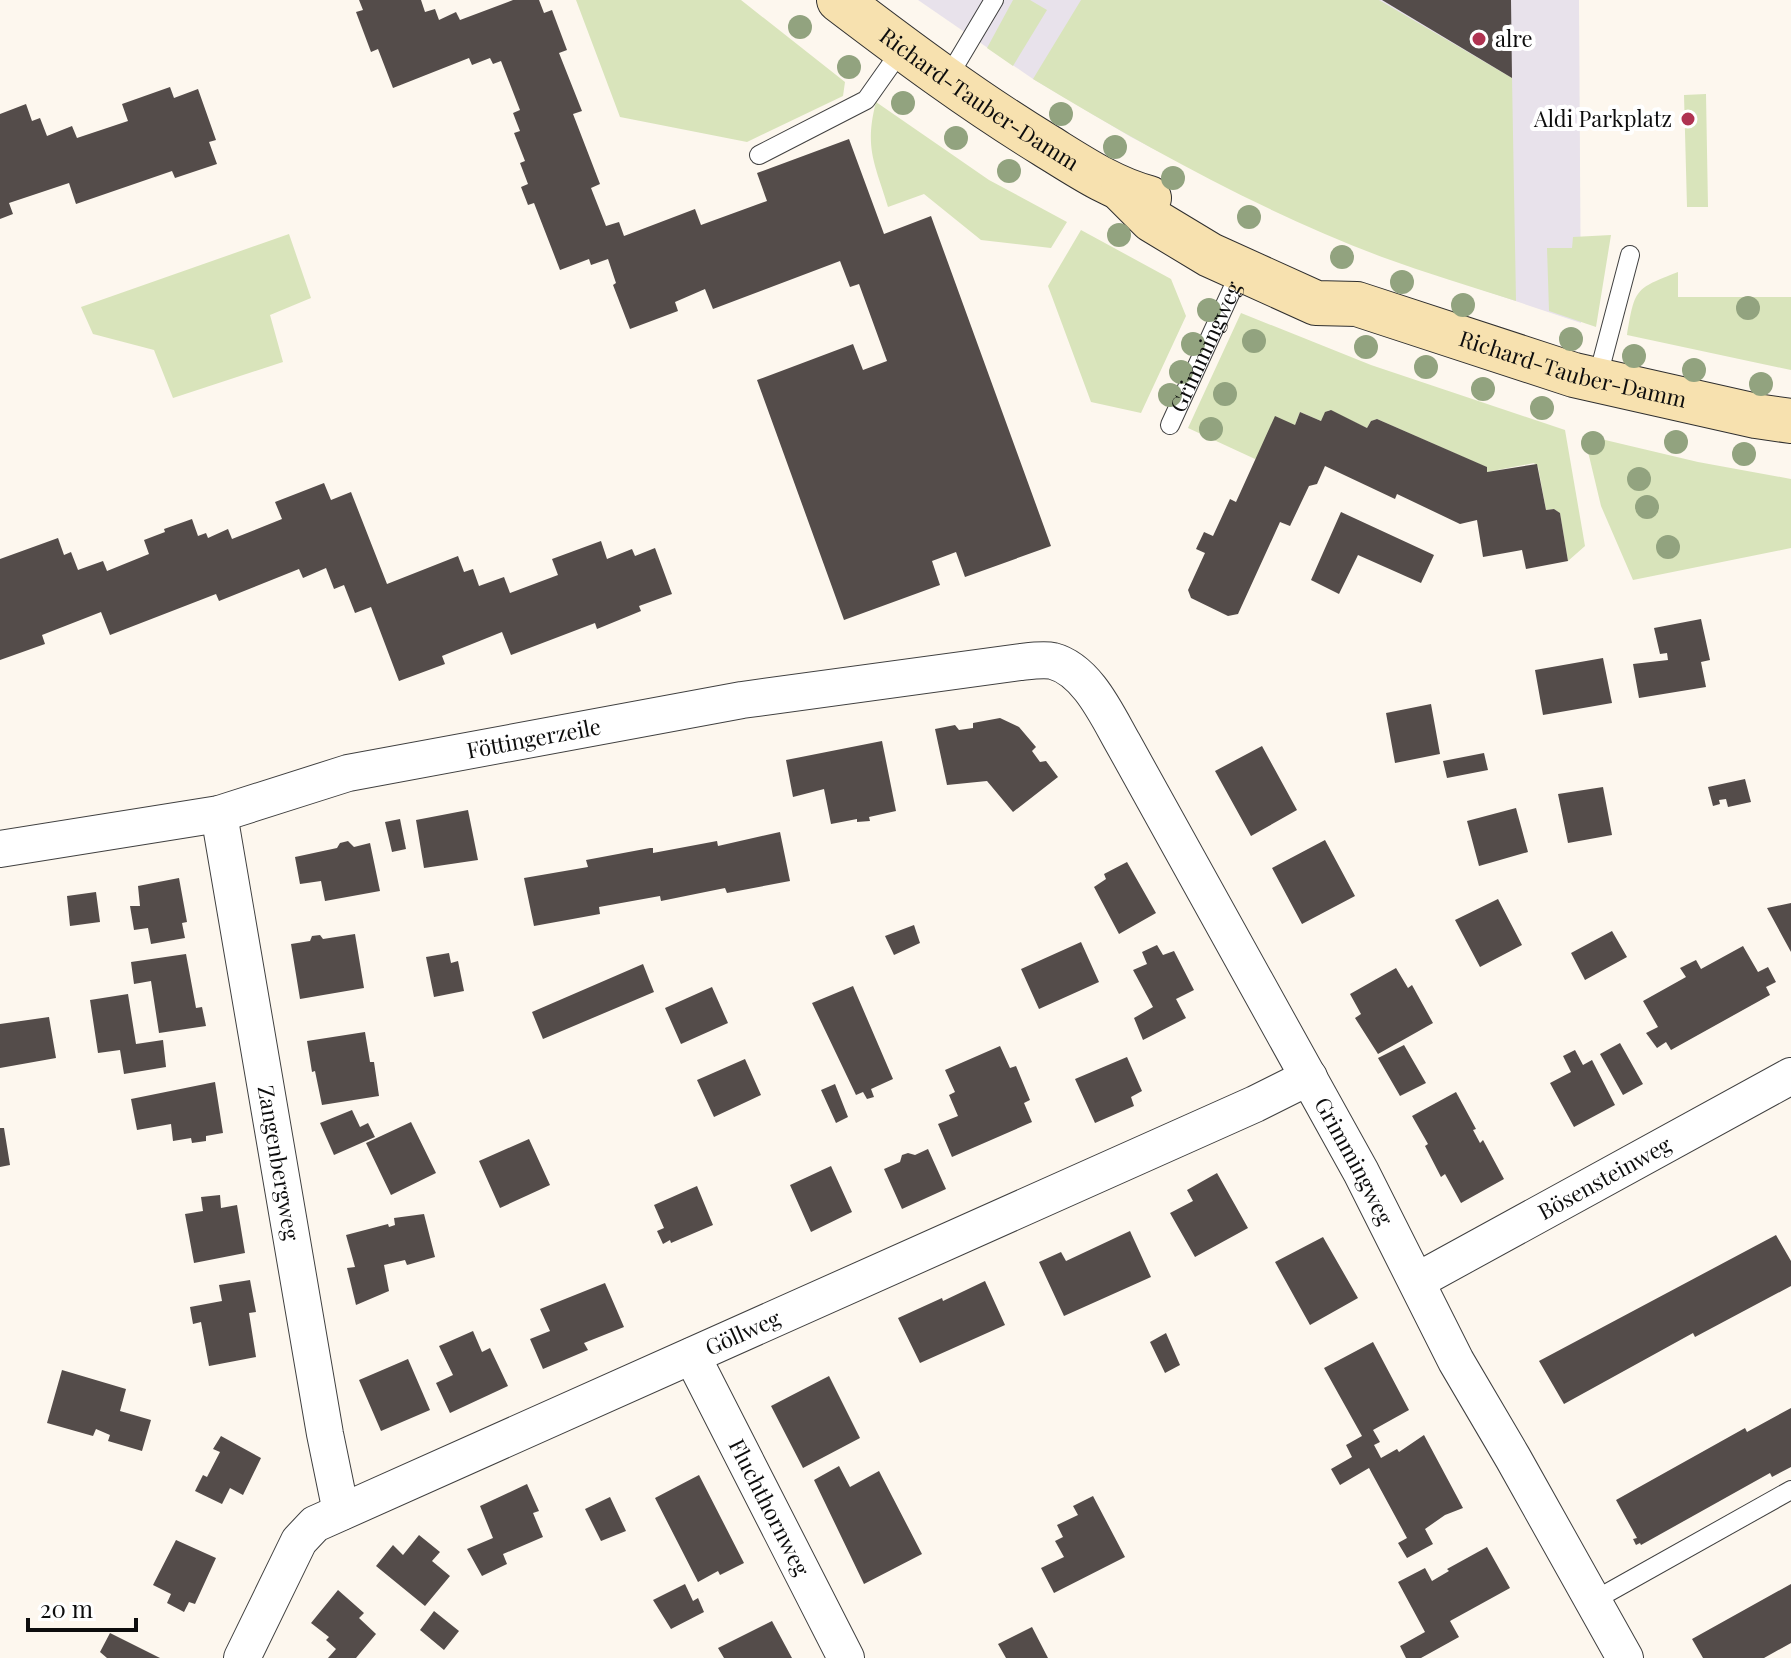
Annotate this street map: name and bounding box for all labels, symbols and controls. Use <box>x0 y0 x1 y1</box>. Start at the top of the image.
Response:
street label: Richard-Tauber-Damm <box>874 20 1086 177</box>
place label: alre <box>1495 23 1533 53</box>
marker: alre <box>1470 30 1488 48</box>
place label: Aldi Parkplatz <box>1533 103 1672 133</box>
marker: Aldi Parkplatz <box>1679 110 1697 128</box>
street label: Grimmingweg <box>1162 276 1248 417</box>
street label: Richard-Tauber-Damm <box>1456 323 1690 414</box>
street label: Föttingerzeile <box>464 710 603 765</box>
street label: Zangenbergweg <box>252 1083 308 1243</box>
street label: Grimmingweg <box>1308 1091 1401 1230</box>
street label: Bösensteinweg <box>1532 1128 1676 1226</box>
street label: Göllweg <box>700 1302 785 1362</box>
street label: Fluchthornweg <box>723 1433 818 1581</box>
scale bar <box>28 1582 136 1632</box>
text: 20 m <box>40 1592 93 1624</box>

